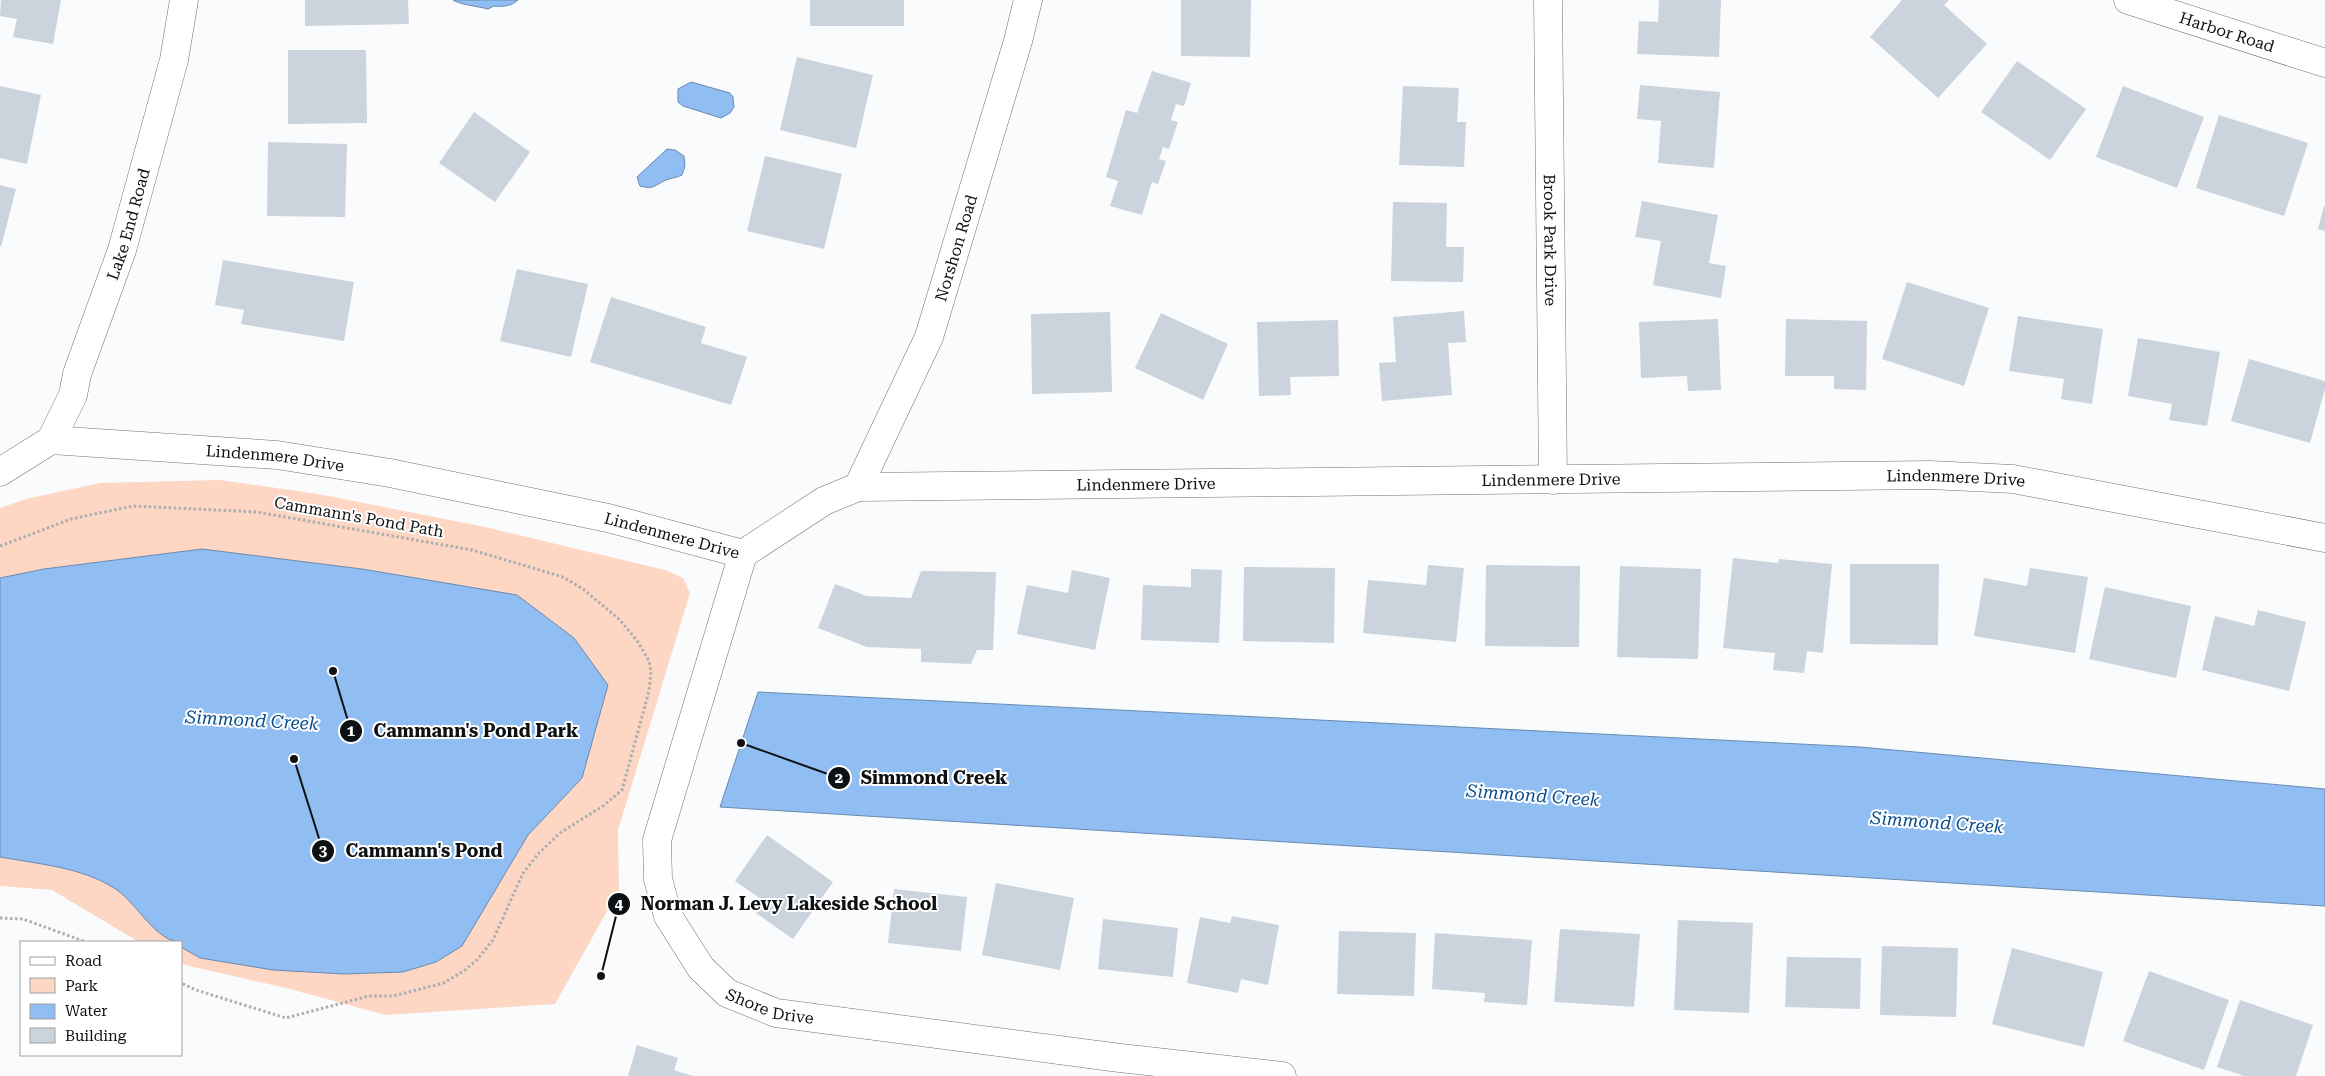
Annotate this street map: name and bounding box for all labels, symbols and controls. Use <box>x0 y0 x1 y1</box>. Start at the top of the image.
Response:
street label: Harbor Road <box>2177 8 2277 56</box>
street label: Lake End Road <box>102 166 153 283</box>
street label: Brook Park Drive <box>1540 174 1561 306</box>
street label: Norshon Road <box>931 192 981 304</box>
street label: Lindenmere Drive <box>205 441 346 475</box>
street label: Lindenmere Drive <box>1886 465 2027 491</box>
street label: Lindenmere Drive <box>1481 469 1621 490</box>
street label: Lindenmere Drive <box>1076 473 1216 494</box>
street label: Cammann's Pond Path <box>273 493 445 541</box>
street label: Lindenmere Drive <box>602 508 742 562</box>
water label: Simmond Creek <box>184 706 319 734</box>
callout: Cammann's Pond Park <box>338 714 588 747</box>
text: Cammann's Pond Park <box>374 720 579 741</box>
text: 1 <box>347 722 356 740</box>
callout: Simmond Creek <box>826 761 1018 794</box>
text: Simmond Creek <box>861 767 1008 788</box>
text: 2 <box>835 769 843 787</box>
water label: Simmond Creek <box>1465 780 1600 810</box>
water label: Simmond Creek <box>1869 807 2004 837</box>
callout: Cammann's Pond <box>311 834 513 867</box>
text: Cammann's Pond <box>345 840 503 861</box>
text: 3 <box>319 842 328 860</box>
callout: Norman J. Levy Lakeside School <box>606 887 947 920</box>
text: Norman J. Levy Lakeside School <box>641 893 937 914</box>
text: 4 <box>615 895 624 913</box>
legend <box>20 941 182 1056</box>
text: Road <box>65 952 102 970</box>
text: Park <box>65 977 99 995</box>
street label: Shore Drive <box>723 984 815 1027</box>
text: Water <box>65 1002 107 1020</box>
text: Building <box>65 1027 127 1045</box>

